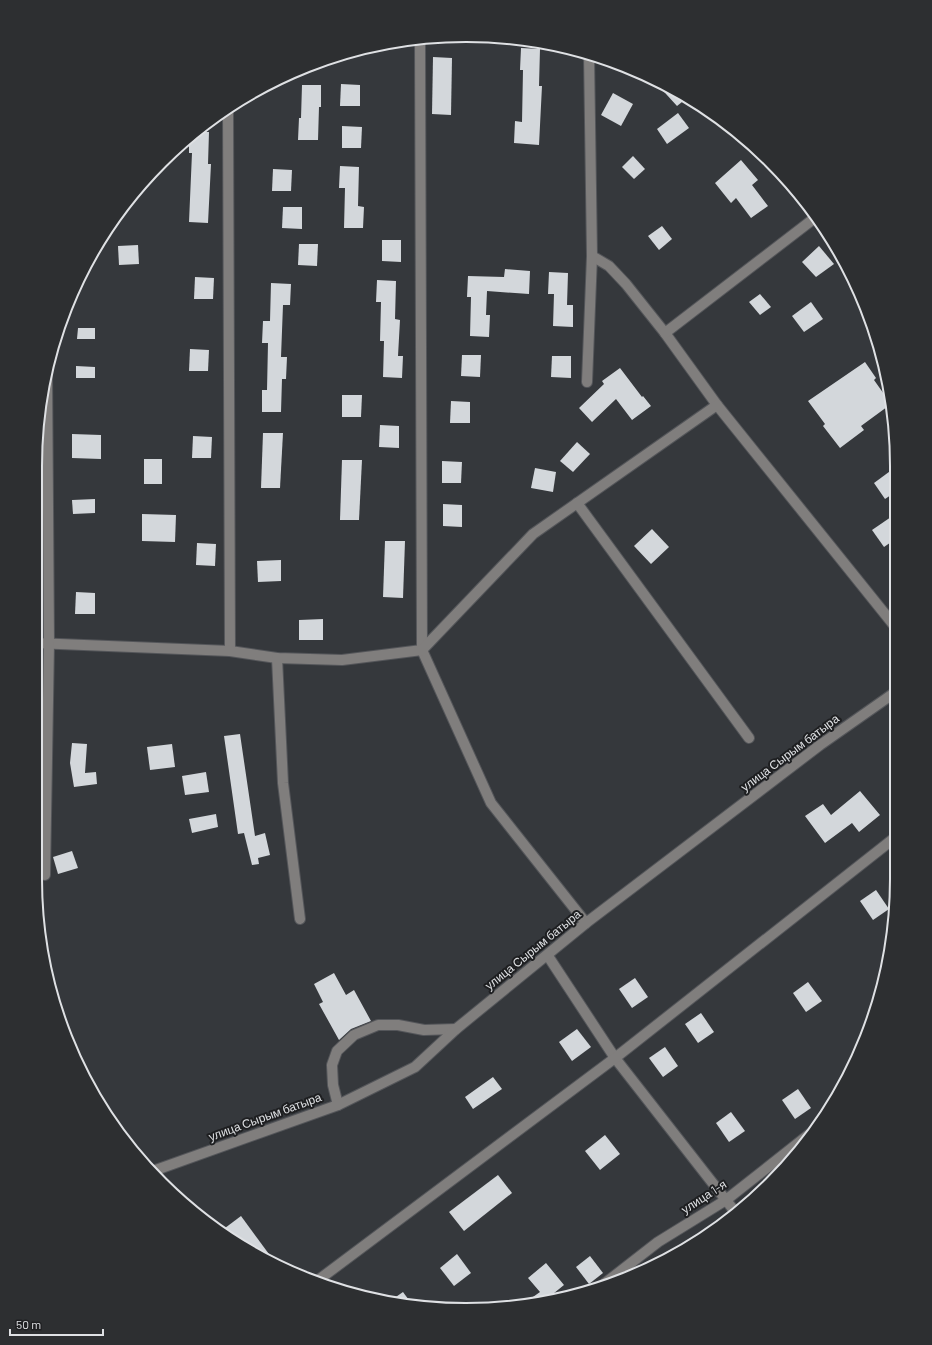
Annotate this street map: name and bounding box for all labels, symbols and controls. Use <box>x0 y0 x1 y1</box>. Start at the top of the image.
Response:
street label: улица Сырым батыра <box>738 711 842 794</box>
street label: улица Сырым батыра <box>482 906 584 993</box>
street label: улица Сырым батыра <box>206 1089 324 1144</box>
street label: улица 1-я <box>678 1176 729 1217</box>
scale bar <box>10 1311 103 1337</box>
text: 50 m <box>16 1317 41 1331</box>

